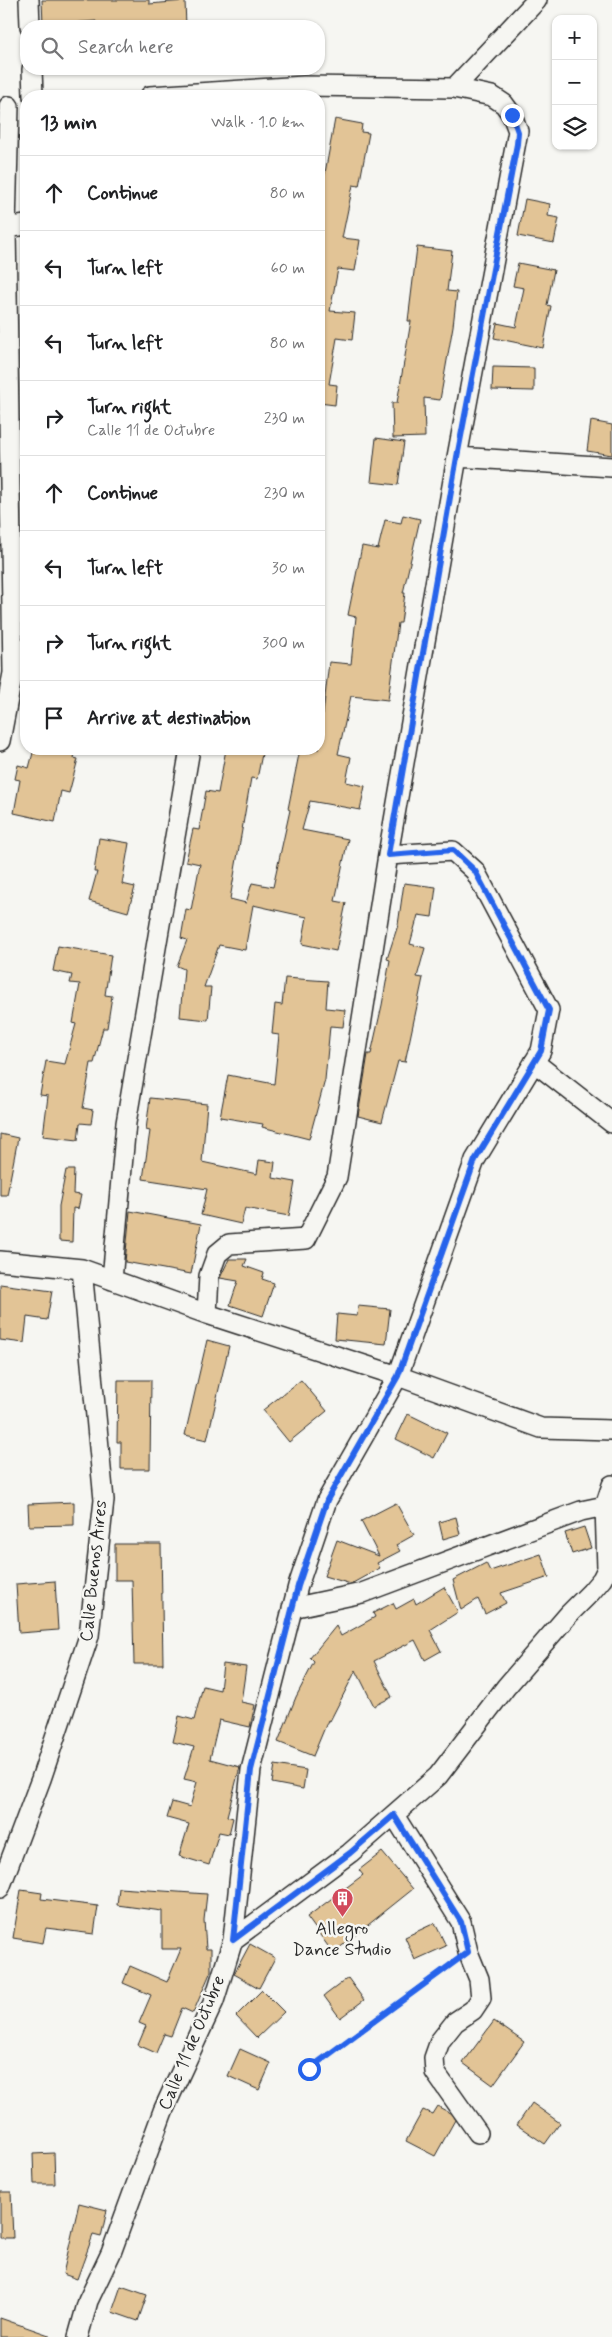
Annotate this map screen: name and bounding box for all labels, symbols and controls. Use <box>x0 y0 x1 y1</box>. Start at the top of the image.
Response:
map controls <box>552 15 597 150</box>
button: + <box>552 15 597 60</box>
search box <box>20 20 325 75</box>
icon: search <box>38 34 66 62</box>
text: Search here <box>78 35 174 60</box>
button: − <box>552 60 597 105</box>
route end <box>501 104 524 127</box>
button: layers <box>552 105 597 150</box>
text: 13 min <box>40 109 97 137</box>
text: Walk · 1.0 km <box>211 112 305 133</box>
icon: ahead <box>40 179 68 207</box>
text: Continue <box>87 181 158 206</box>
text: 80 m <box>270 183 305 204</box>
icon: left <box>40 254 68 282</box>
text: Turn left <box>87 256 163 281</box>
text: 60 m <box>271 258 305 279</box>
icon: left <box>40 329 68 357</box>
text: Turn left <box>87 331 163 356</box>
text: 80 m <box>270 333 305 354</box>
text: Turn right <box>87 395 171 420</box>
icon: right <box>40 404 68 432</box>
text: 230 m <box>264 408 305 429</box>
text: Calle 11 de Octubre <box>87 420 215 441</box>
icon: ahead <box>40 479 68 507</box>
text: Continue <box>87 481 158 506</box>
text: 230 m <box>264 483 305 504</box>
icon: left <box>40 554 68 582</box>
text: Turn left <box>87 556 163 581</box>
text: 30 m <box>272 558 305 579</box>
icon: right <box>40 629 68 657</box>
text: Turn right <box>87 631 171 656</box>
text: 300 m <box>262 633 305 654</box>
icon: arrive <box>40 704 68 732</box>
text: Arrive at destination <box>87 706 251 731</box>
street label: Calle Buenos Aires <box>75 1499 113 1643</box>
building icon: Allegro Dance Studio <box>330 1887 354 1918</box>
place label: Allegro Dance Studio <box>293 1917 391 1962</box>
street label: Calle 11 de Octubre <box>153 1972 231 2114</box>
route start <box>298 2058 321 2081</box>

